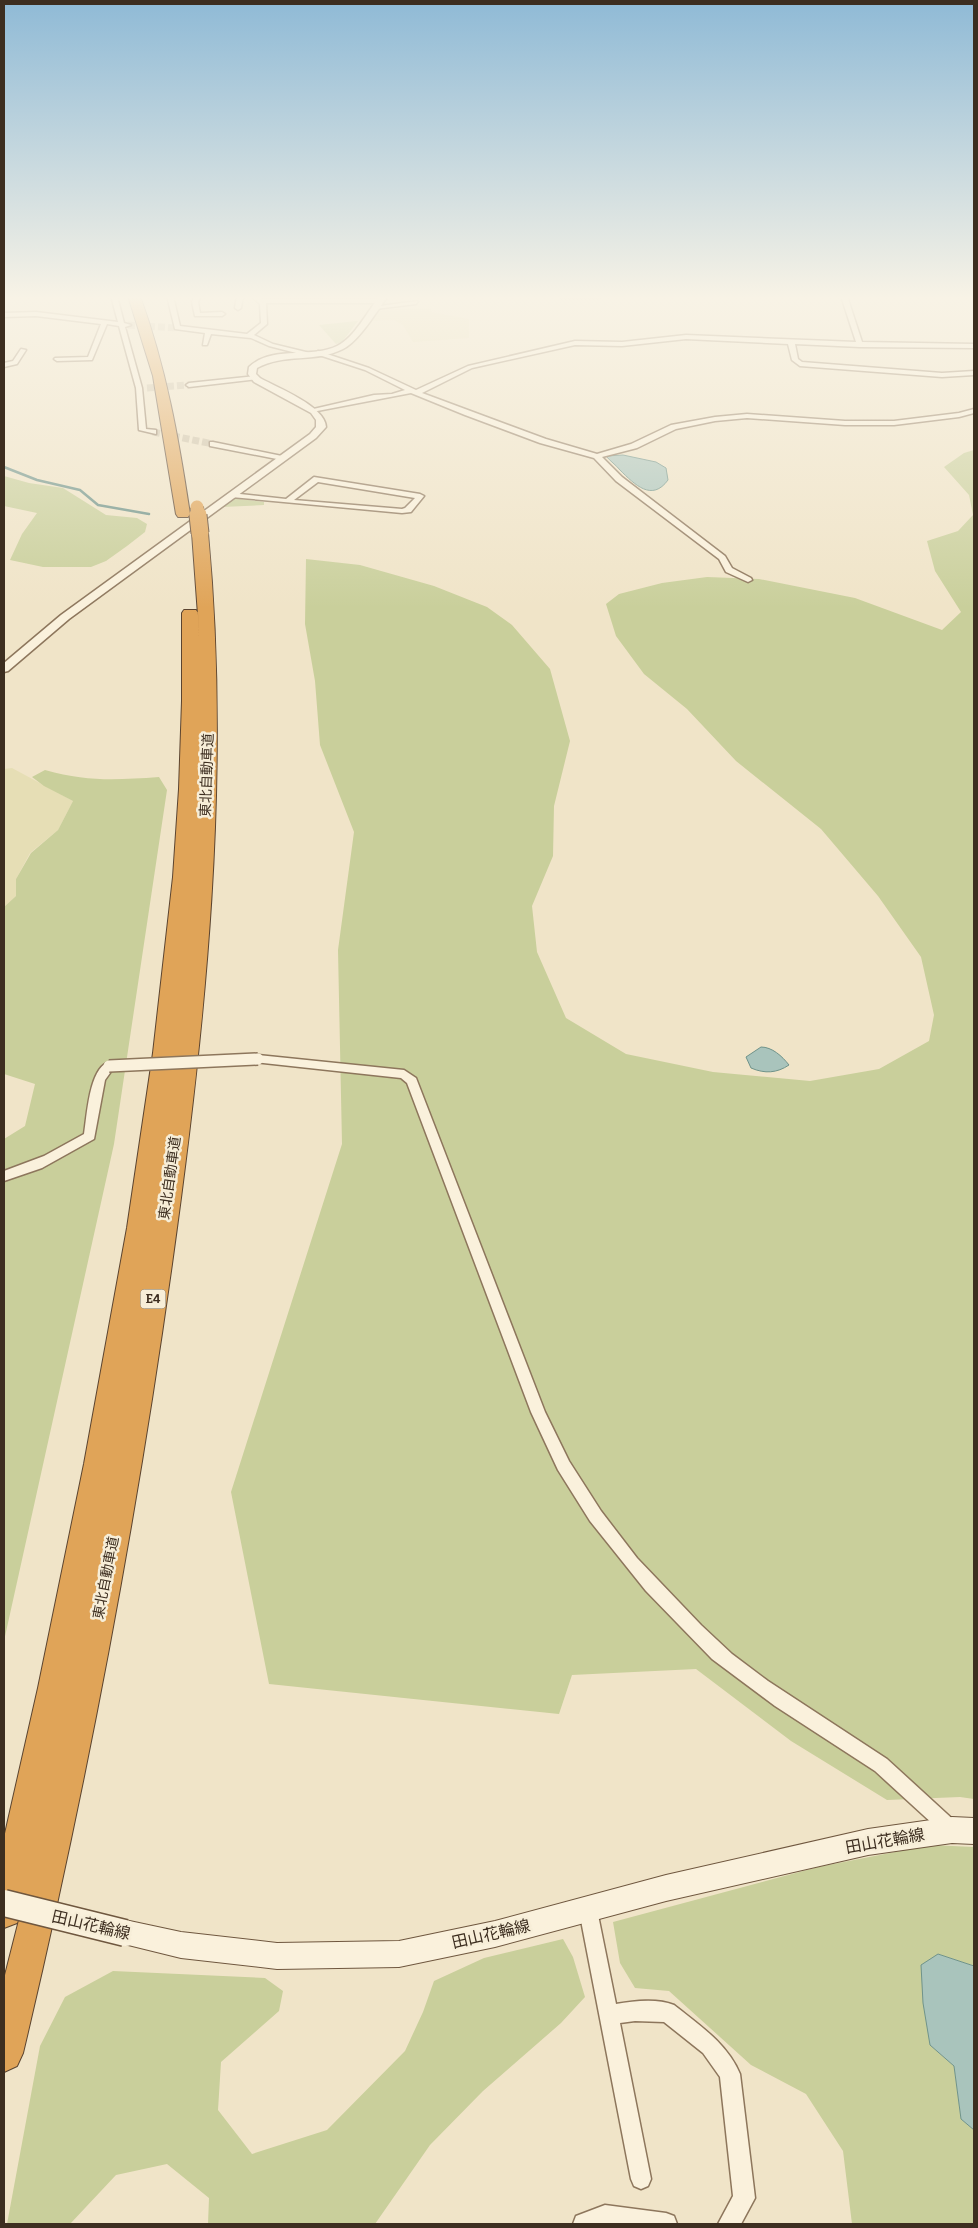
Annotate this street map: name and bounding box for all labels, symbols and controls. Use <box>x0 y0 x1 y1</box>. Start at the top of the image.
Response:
street label: 東北自動車道 <box>197 733 217 817</box>
street label: 東北自動車道 <box>156 1135 184 1221</box>
road number: E4 <box>140 1290 166 1308</box>
street label: 東北自動車道 <box>90 1535 122 1621</box>
street label: 田山花輪線 <box>844 1825 926 1857</box>
street label: 田山花輪線 <box>50 1907 132 1943</box>
street label: 田山花輪線 <box>450 1916 532 1952</box>

